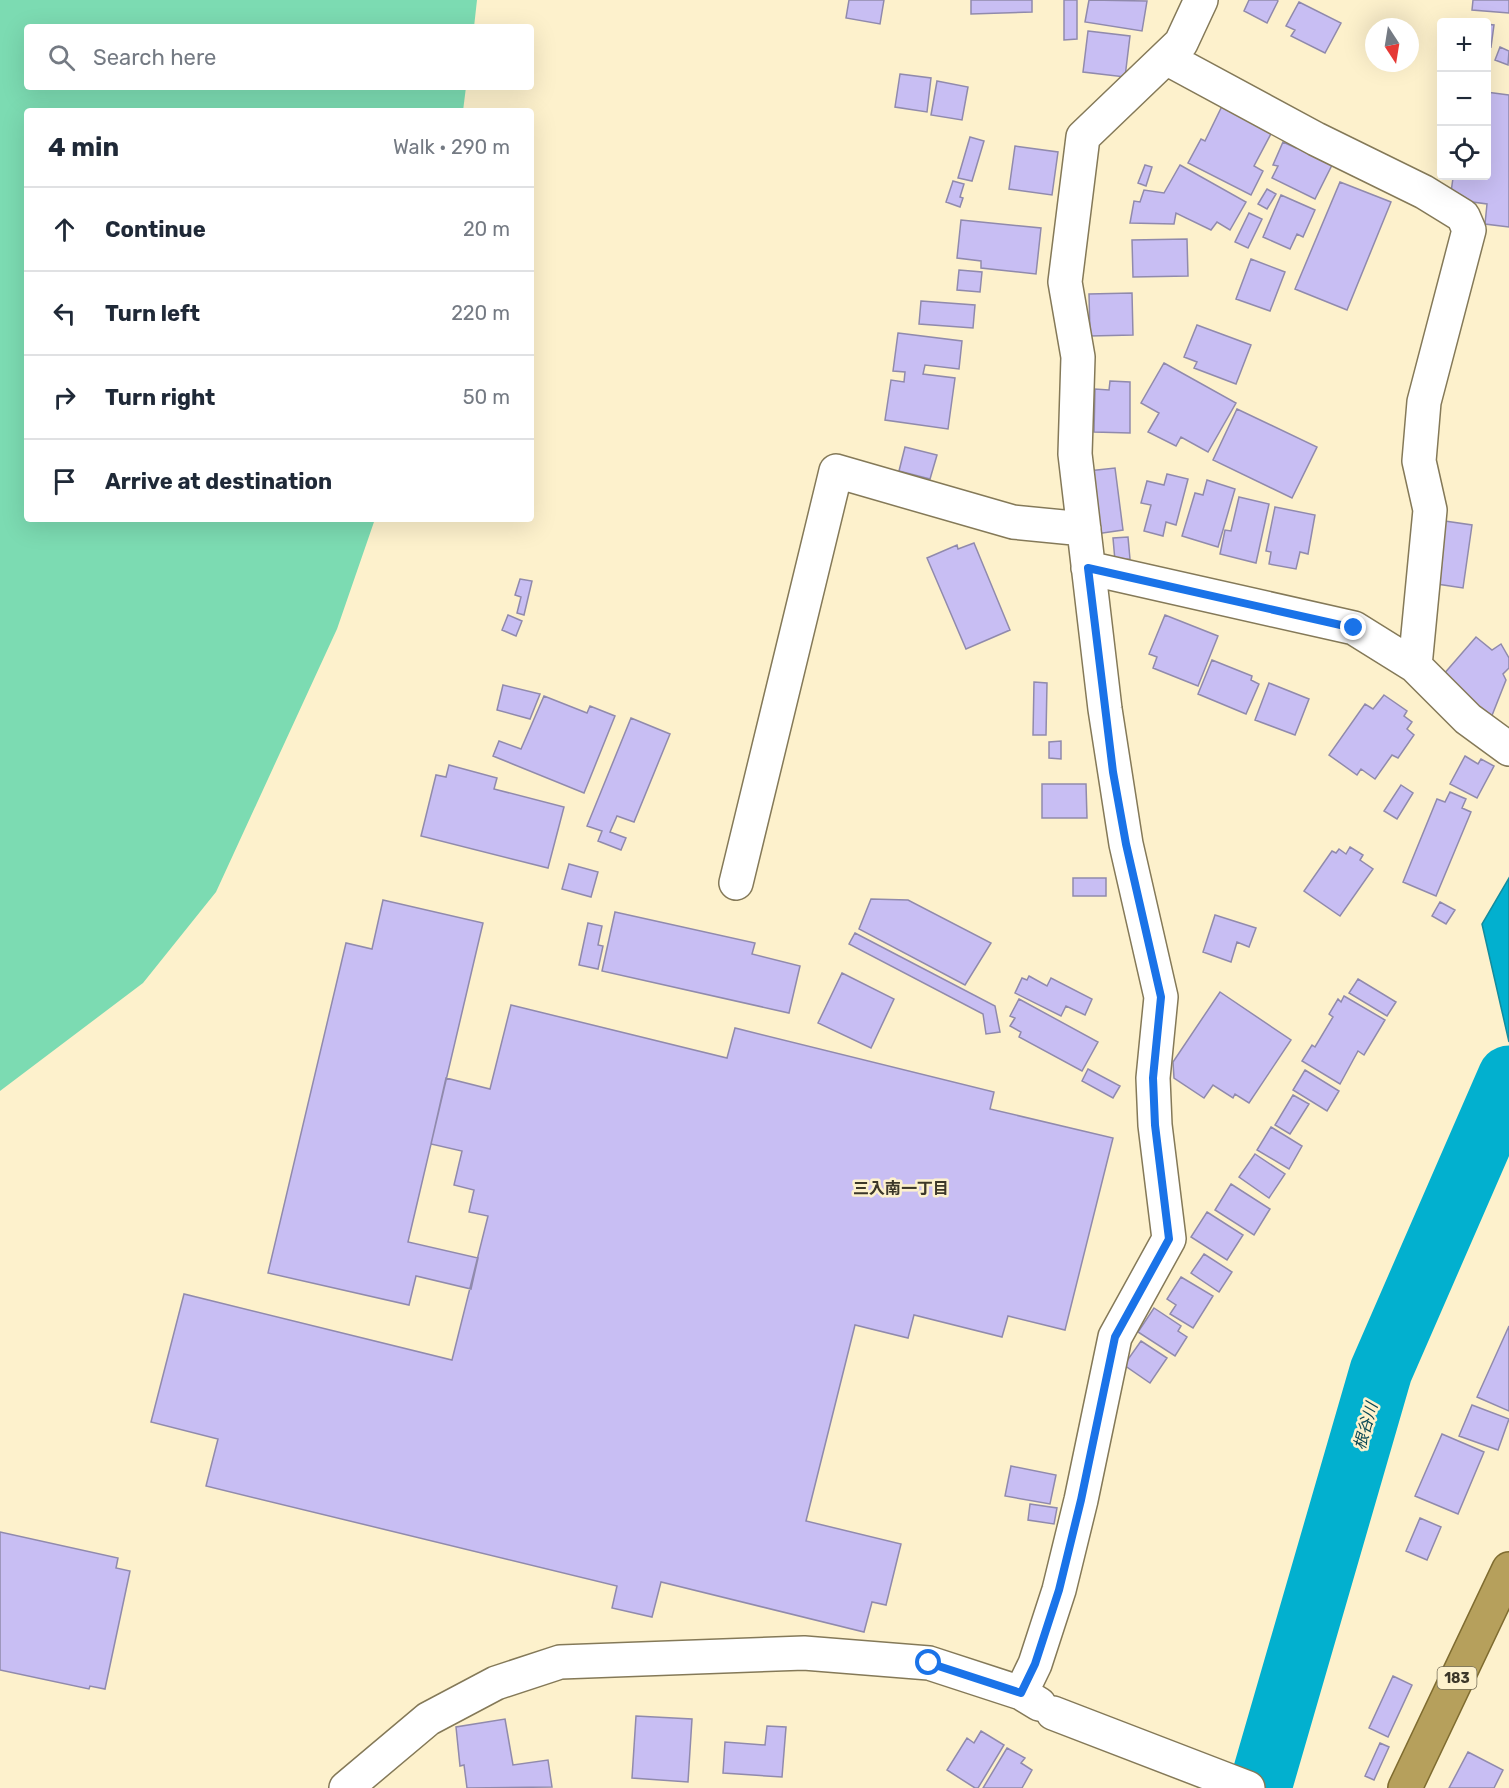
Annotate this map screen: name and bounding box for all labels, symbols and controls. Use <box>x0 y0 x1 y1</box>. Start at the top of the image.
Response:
north arrow <box>1365 18 1419 72</box>
map controls <box>1437 18 1491 180</box>
button: + <box>1437 18 1491 72</box>
search box <box>24 24 534 90</box>
icon: search <box>45 41 78 74</box>
text: Search here <box>93 44 216 71</box>
button: − <box>1437 72 1491 126</box>
button: locate <box>1437 126 1491 180</box>
text: 4 min <box>48 132 119 163</box>
text: Walk · 290 m <box>393 135 510 159</box>
icon: ahead <box>48 213 81 246</box>
text: Continue <box>105 216 206 243</box>
text: 20 m <box>463 217 510 241</box>
icon: left <box>48 297 81 330</box>
text: Turn left <box>105 300 200 327</box>
text: 220 m <box>451 301 510 325</box>
icon: right <box>48 381 81 414</box>
text: Turn right <box>105 384 215 411</box>
text: 50 m <box>463 385 510 409</box>
icon: arrive <box>48 465 81 498</box>
text: Arrive at destination <box>105 468 332 495</box>
route end <box>1340 614 1366 640</box>
district label: 三入南一丁目 <box>853 1179 949 1198</box>
water label: 根谷川 <box>1350 1399 1382 1452</box>
route start <box>915 1649 941 1675</box>
road number: 183 <box>1438 1667 1476 1689</box>

